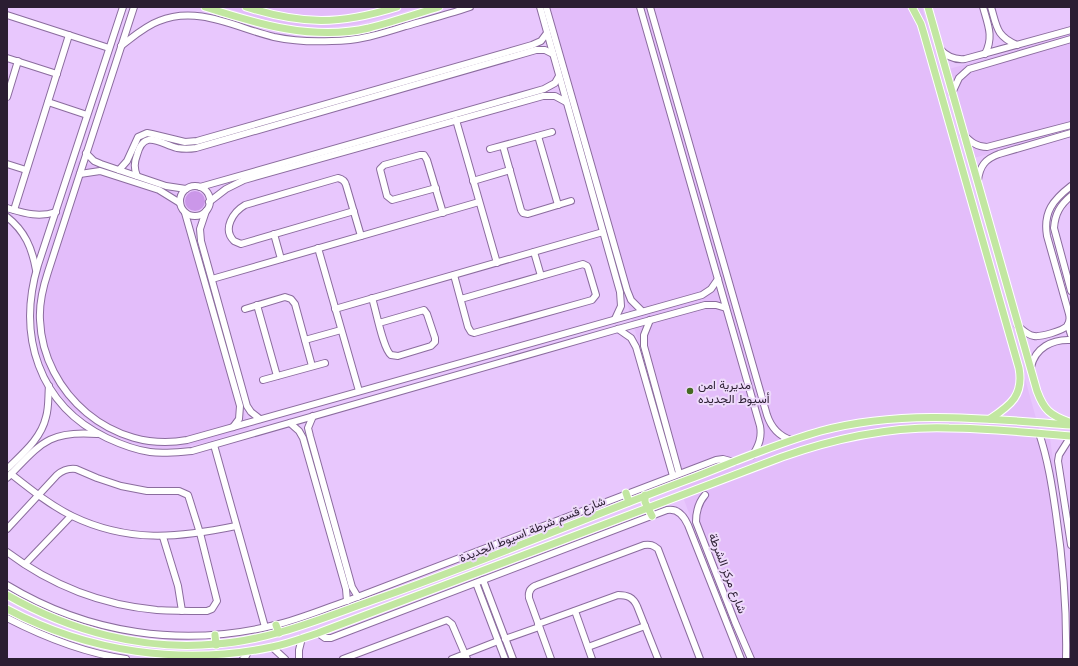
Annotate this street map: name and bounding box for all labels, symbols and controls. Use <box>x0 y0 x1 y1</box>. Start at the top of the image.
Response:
place label: مديرية امن أسيوط الجديده <box>698 377 770 407</box>
marker: مديرية امن أسيوط الجديده <box>685 386 695 396</box>
street label: شارع قسم شرطة اسيوط الجديدة <box>457 493 608 567</box>
street label: شارع مركز الشرطة <box>704 531 750 616</box>

